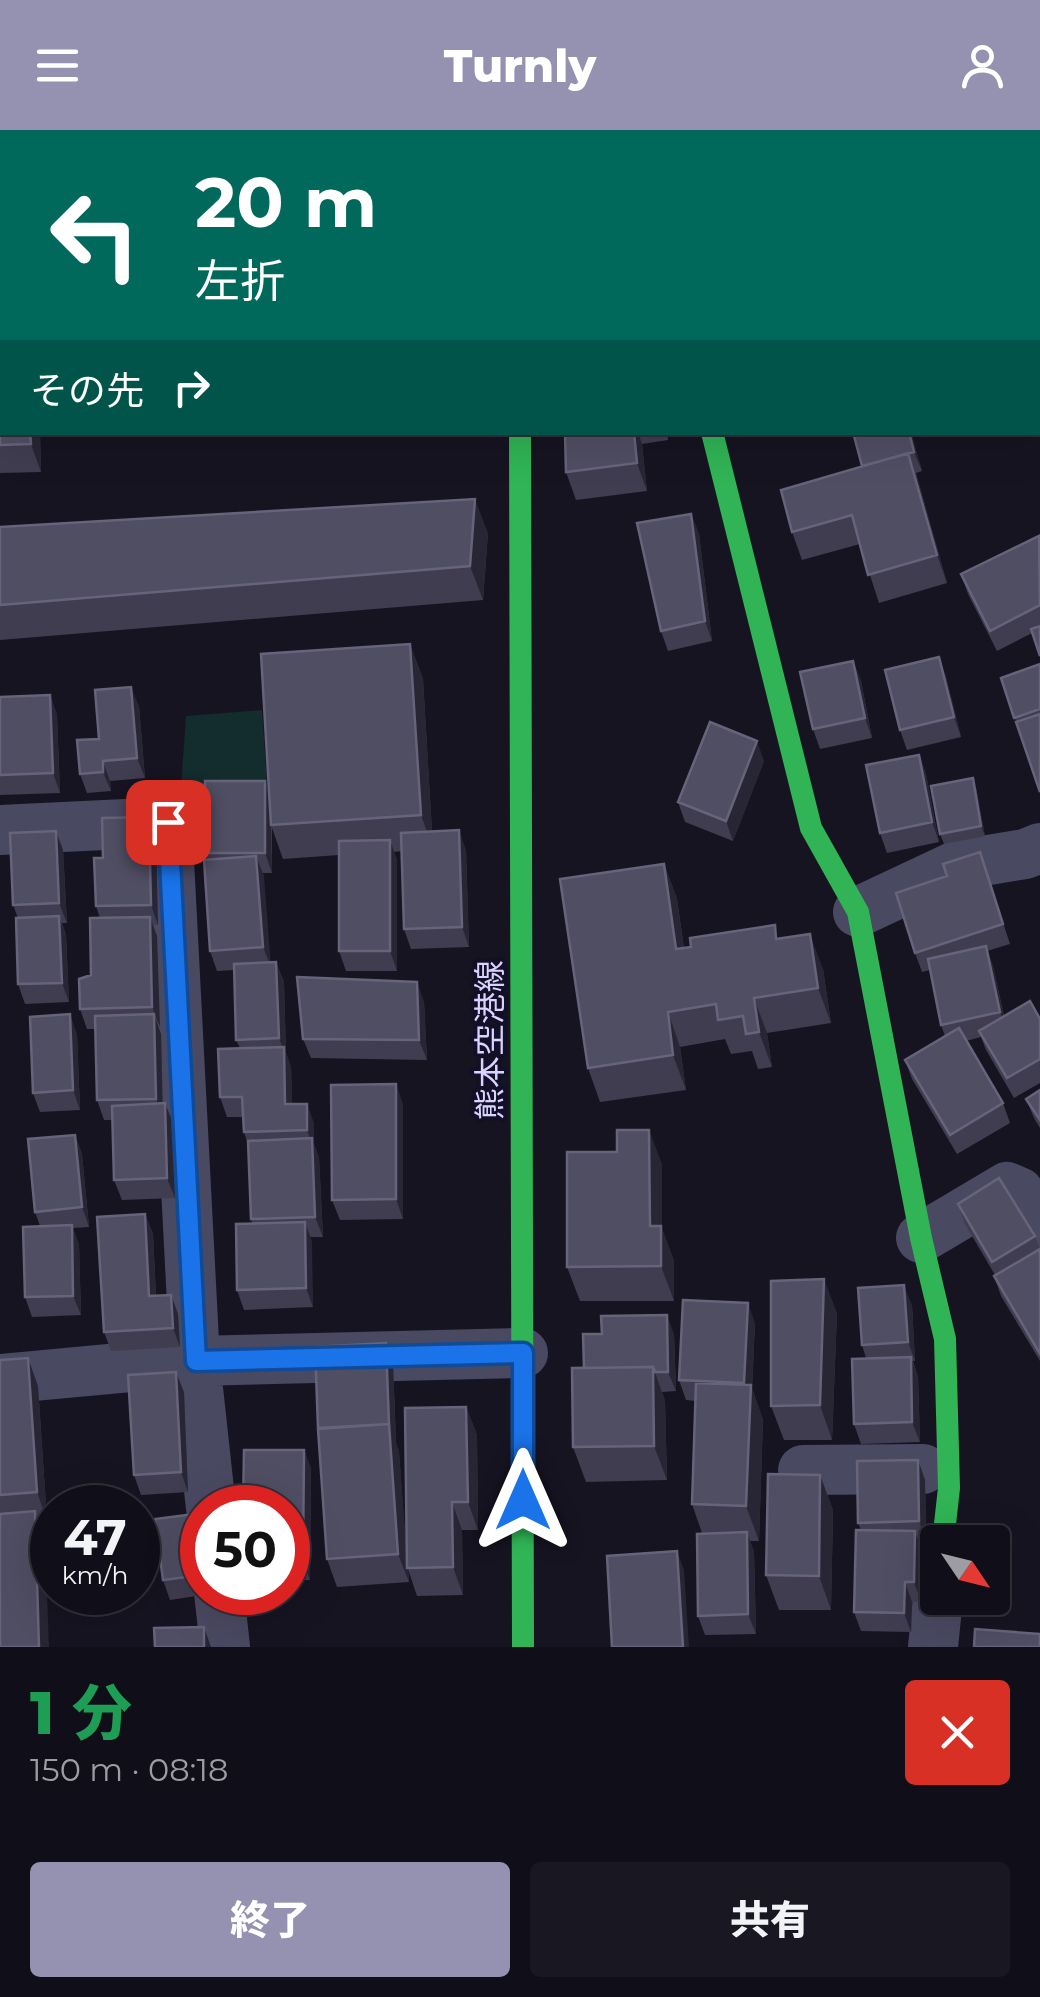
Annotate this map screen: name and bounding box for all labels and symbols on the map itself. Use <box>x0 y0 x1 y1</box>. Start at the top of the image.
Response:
pin <box>126 780 211 865</box>
street label: 熊本空港線 <box>470 960 509 1120</box>
position arrow <box>471 1448 575 1552</box>
speed limit sign: 50 <box>180 1485 310 1615</box>
north arrow <box>920 1525 1010 1615</box>

